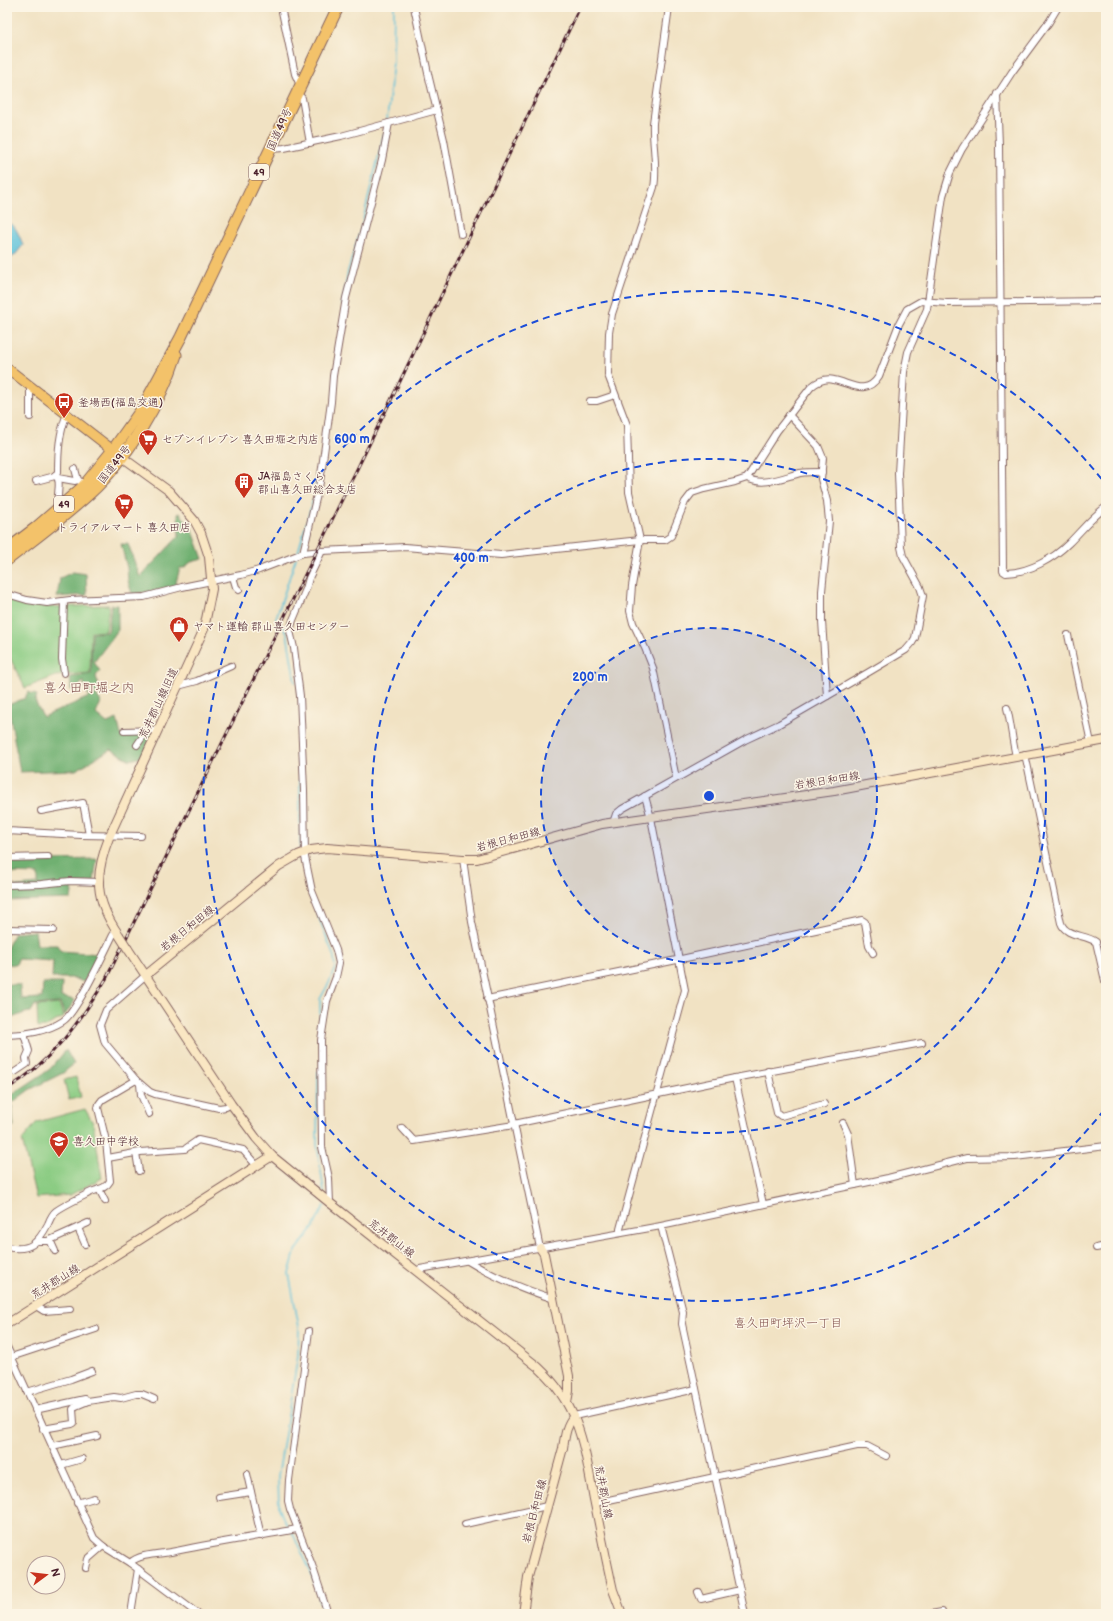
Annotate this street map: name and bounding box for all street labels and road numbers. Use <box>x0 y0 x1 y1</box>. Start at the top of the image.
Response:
street label: 国道49号 <box>264 106 295 153</box>
road number: 49 <box>249 164 269 180</box>
street label: 国道49号 <box>95 442 134 486</box>
road number: 49 <box>54 496 74 512</box>
street label: 荒井郡山線旧道 <box>136 666 181 741</box>
street label: 岩根日和田線 <box>793 769 861 792</box>
street label: 岩根日和田線 <box>475 825 542 854</box>
street label: 岩根日和田線 <box>158 903 217 954</box>
street label: 荒井郡山線 <box>366 1216 417 1260</box>
street label: 荒井郡山線 <box>28 1261 82 1302</box>
street label: 荒井郡山線 <box>592 1464 615 1520</box>
street label: 岩根日和田線 <box>520 1478 549 1545</box>

